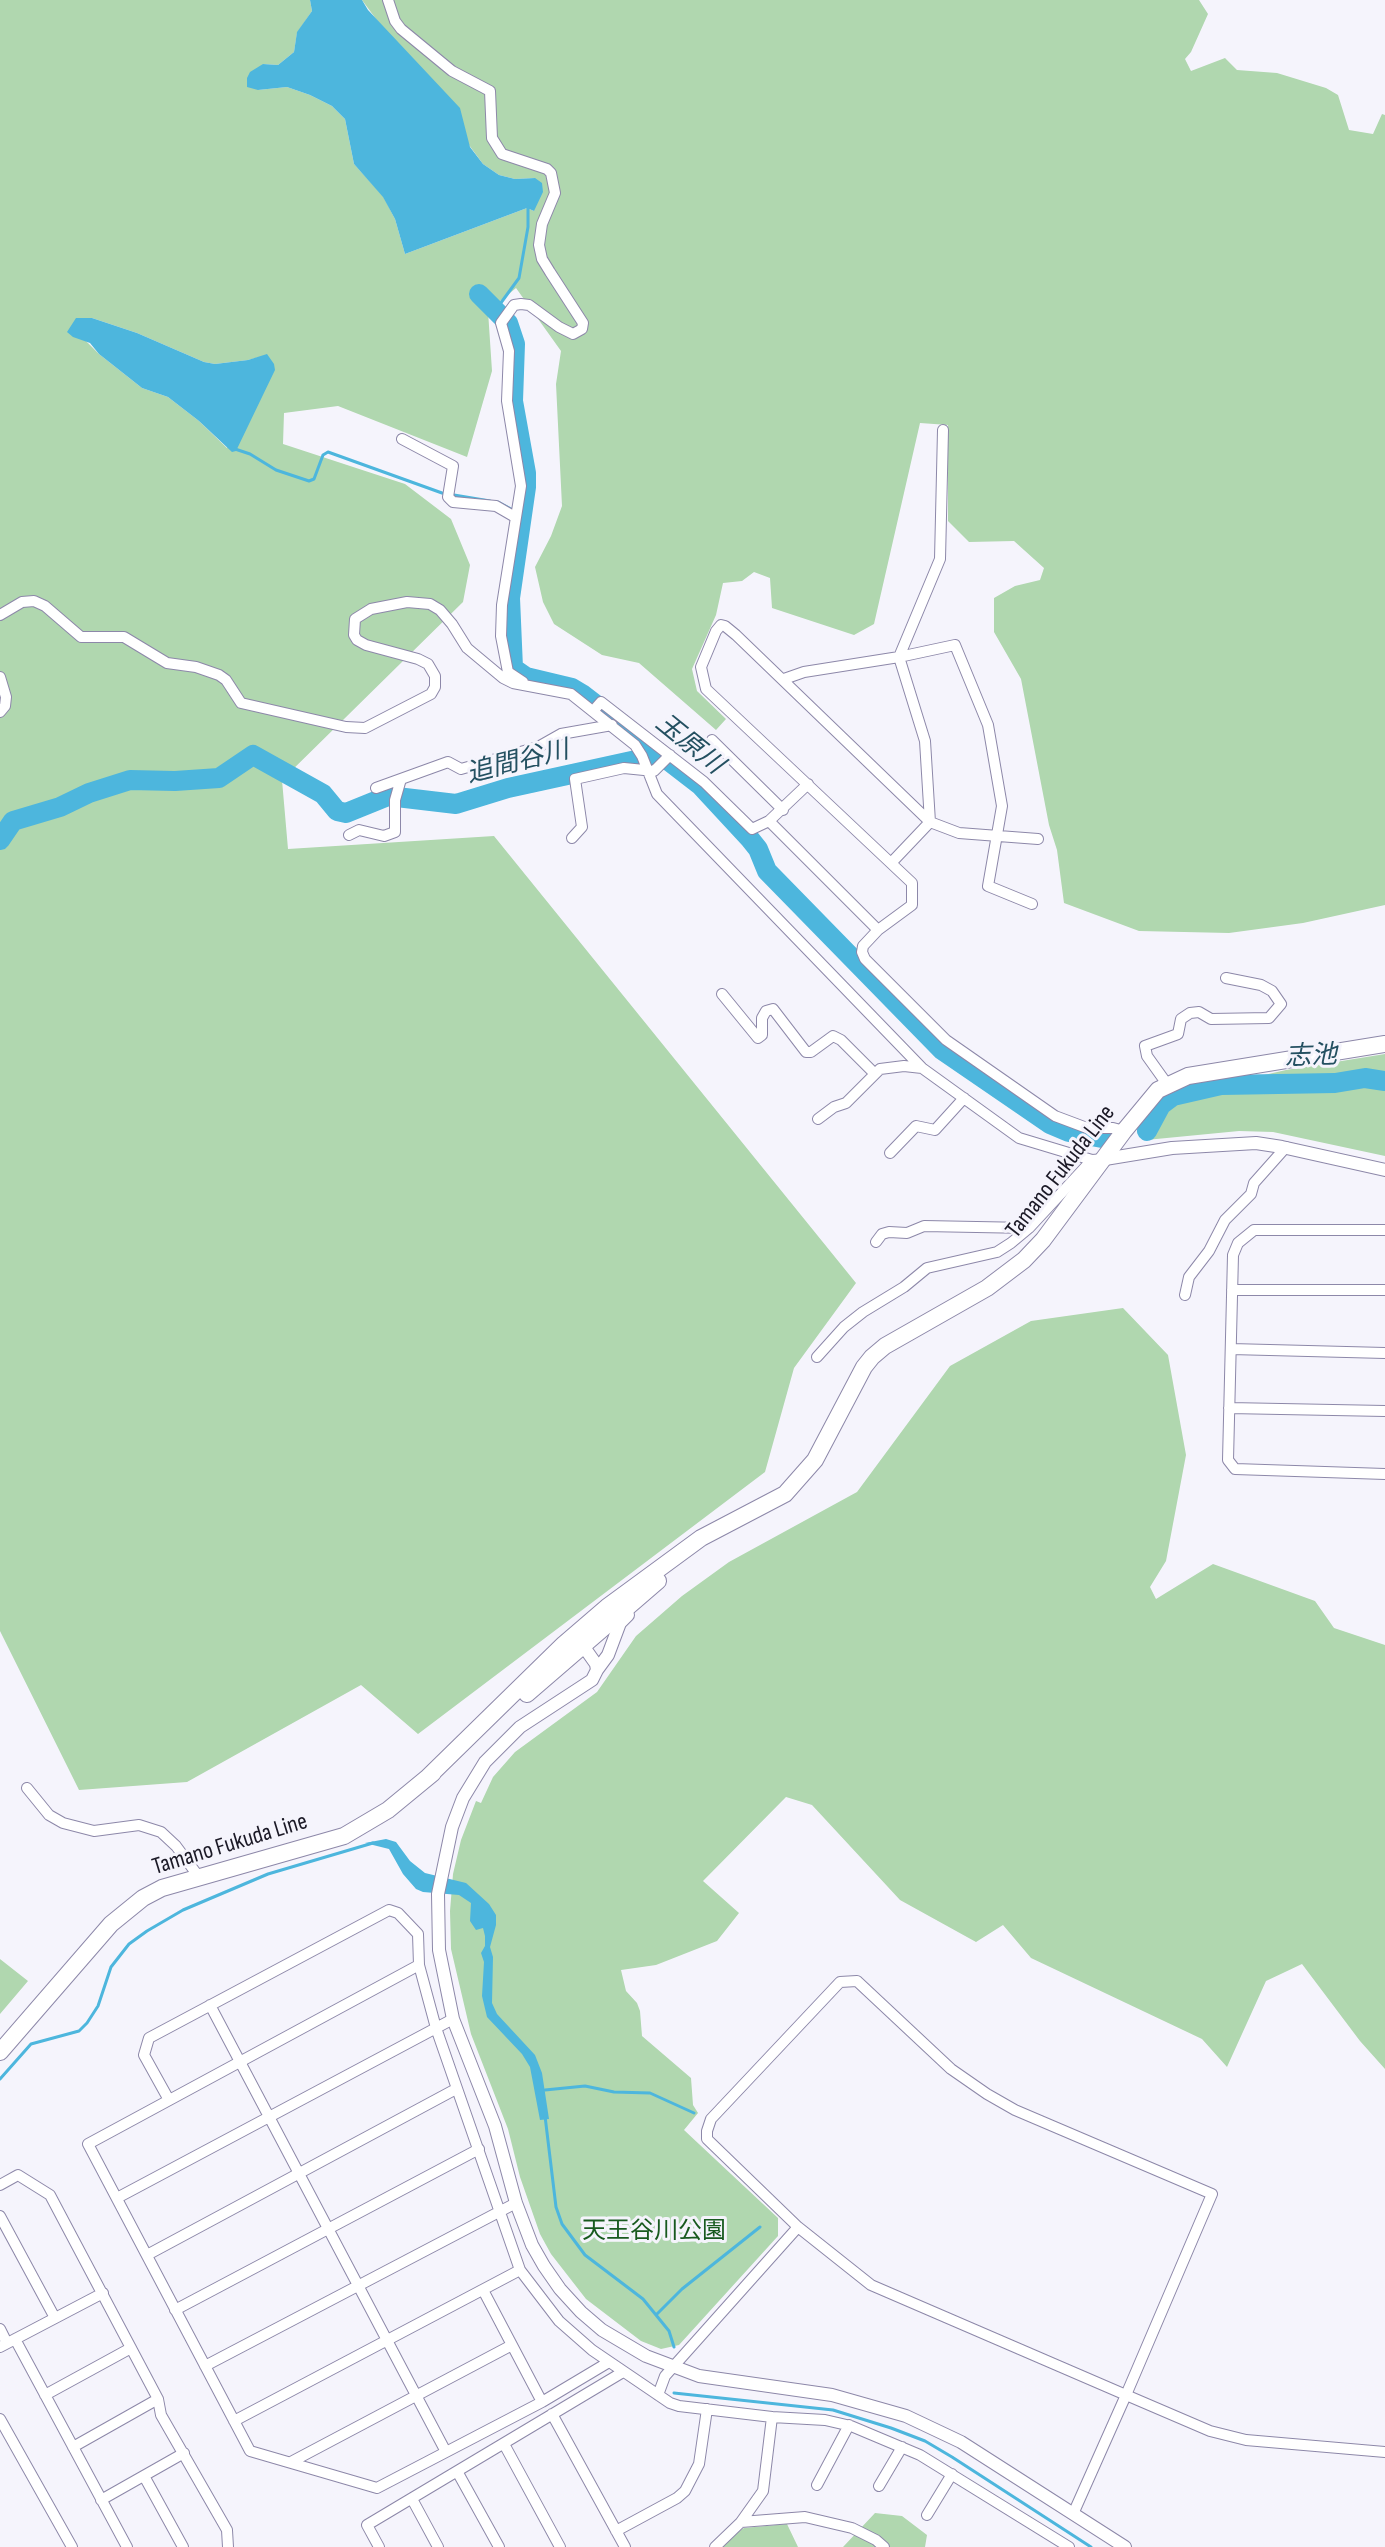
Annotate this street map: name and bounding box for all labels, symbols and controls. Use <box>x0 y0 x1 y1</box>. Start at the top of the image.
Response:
water label: 玉原川 <box>649 708 729 782</box>
water label: 追間谷川 <box>464 735 572 791</box>
water label: 志池 <box>1284 1041 1338 1073</box>
street label: Tamano Fukuda Line <box>1000 1100 1122 1244</box>
street label: Tamano Fukuda Line <box>149 1808 311 1882</box>
park label: 天王谷川公園 <box>582 2218 726 2246</box>

